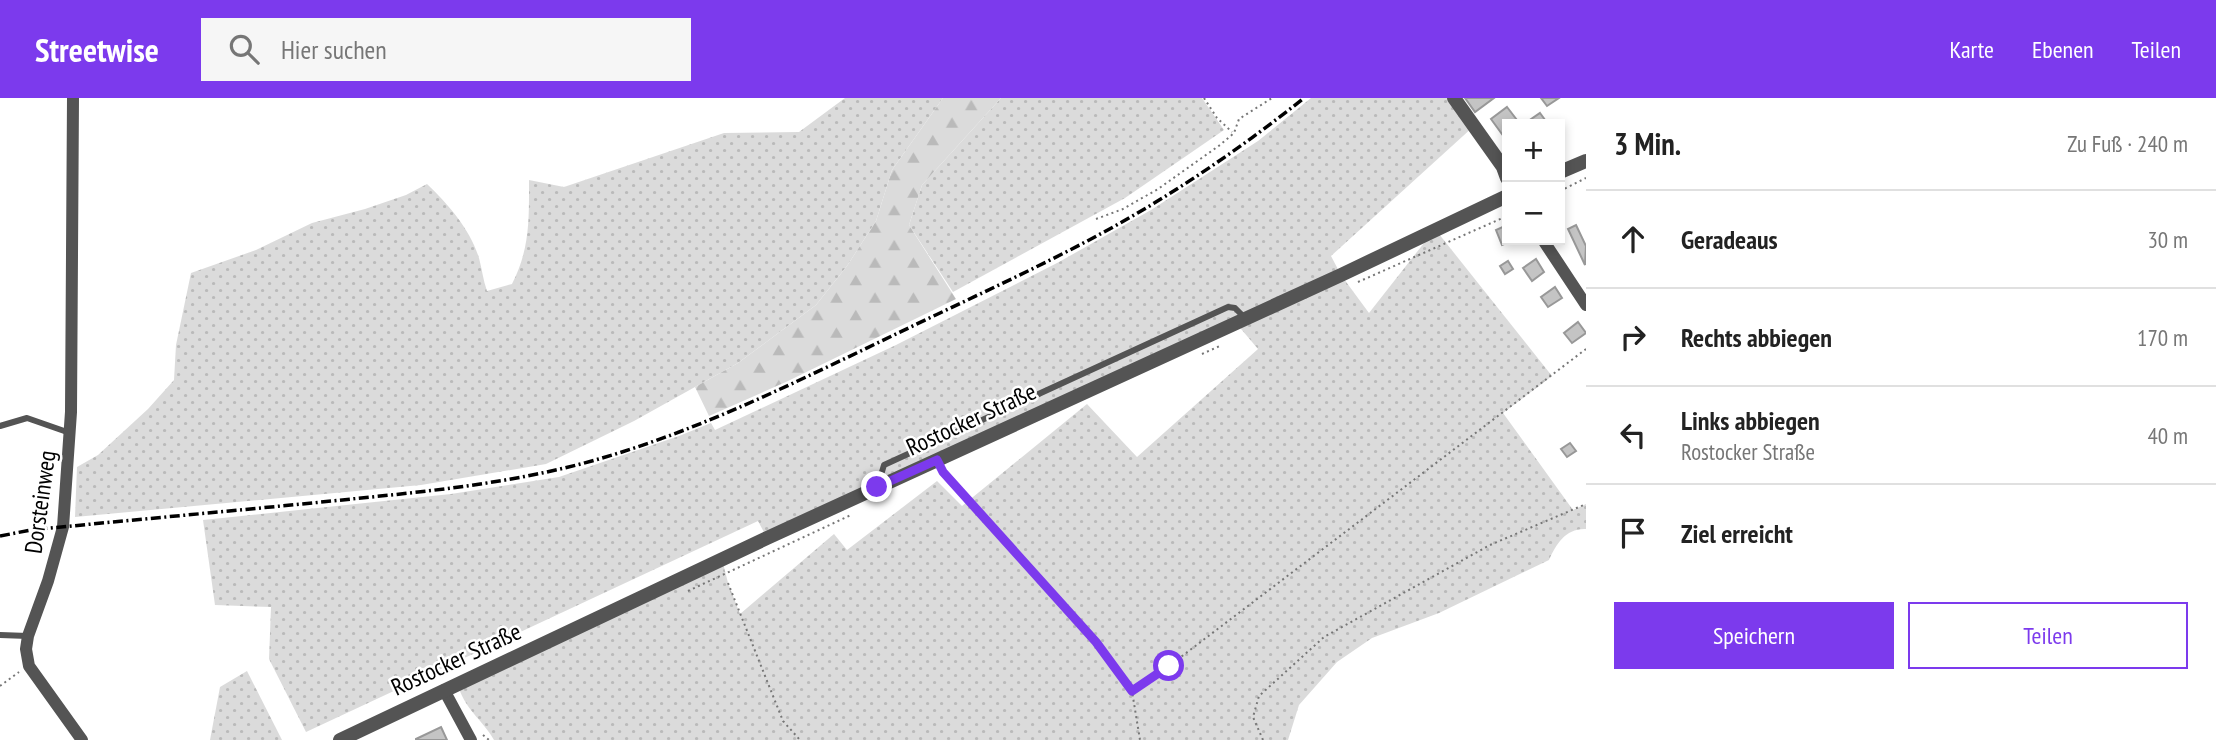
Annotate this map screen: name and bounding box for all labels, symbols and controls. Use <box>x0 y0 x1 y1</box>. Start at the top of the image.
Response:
search box <box>201 18 691 81</box>
text: Streetwise <box>35 28 159 71</box>
icon: search <box>225 30 263 68</box>
text: Hier suchen <box>281 33 387 66</box>
text: Karte <box>1950 34 1994 65</box>
text: Ebenen <box>2032 34 2094 65</box>
text: Teilen <box>2132 34 2181 65</box>
map controls <box>1502 119 1565 245</box>
button: + <box>1502 119 1565 182</box>
text: 3 Min. <box>1614 124 1681 163</box>
text: Zu Fuß · 240 m <box>2067 129 2188 158</box>
button: − <box>1502 182 1565 245</box>
icon: ahead <box>1614 220 1652 258</box>
text: Geradeaus <box>1681 223 1778 256</box>
text: 30 m <box>2147 225 2188 254</box>
icon: right <box>1614 318 1652 356</box>
text: Rechts abbiegen <box>1681 321 1832 354</box>
text: 170 m <box>2137 323 2188 352</box>
street label: Rostocker Straße <box>901 375 1041 463</box>
text: Links abbiegen <box>1681 404 1820 437</box>
icon: left <box>1614 416 1652 454</box>
text: 40 m <box>2147 421 2188 450</box>
text: Rostocker Straße <box>1681 437 1815 466</box>
street label: Dorsteinweg <box>17 448 63 556</box>
route end <box>861 471 892 502</box>
icon: arrive <box>1614 514 1652 552</box>
text: Ziel erreicht <box>1681 517 1793 550</box>
button: Speichern <box>1614 602 1894 669</box>
button: Teilen <box>1908 602 2188 669</box>
street label: Rostocker Straße <box>386 615 526 703</box>
route start <box>1153 650 1184 681</box>

